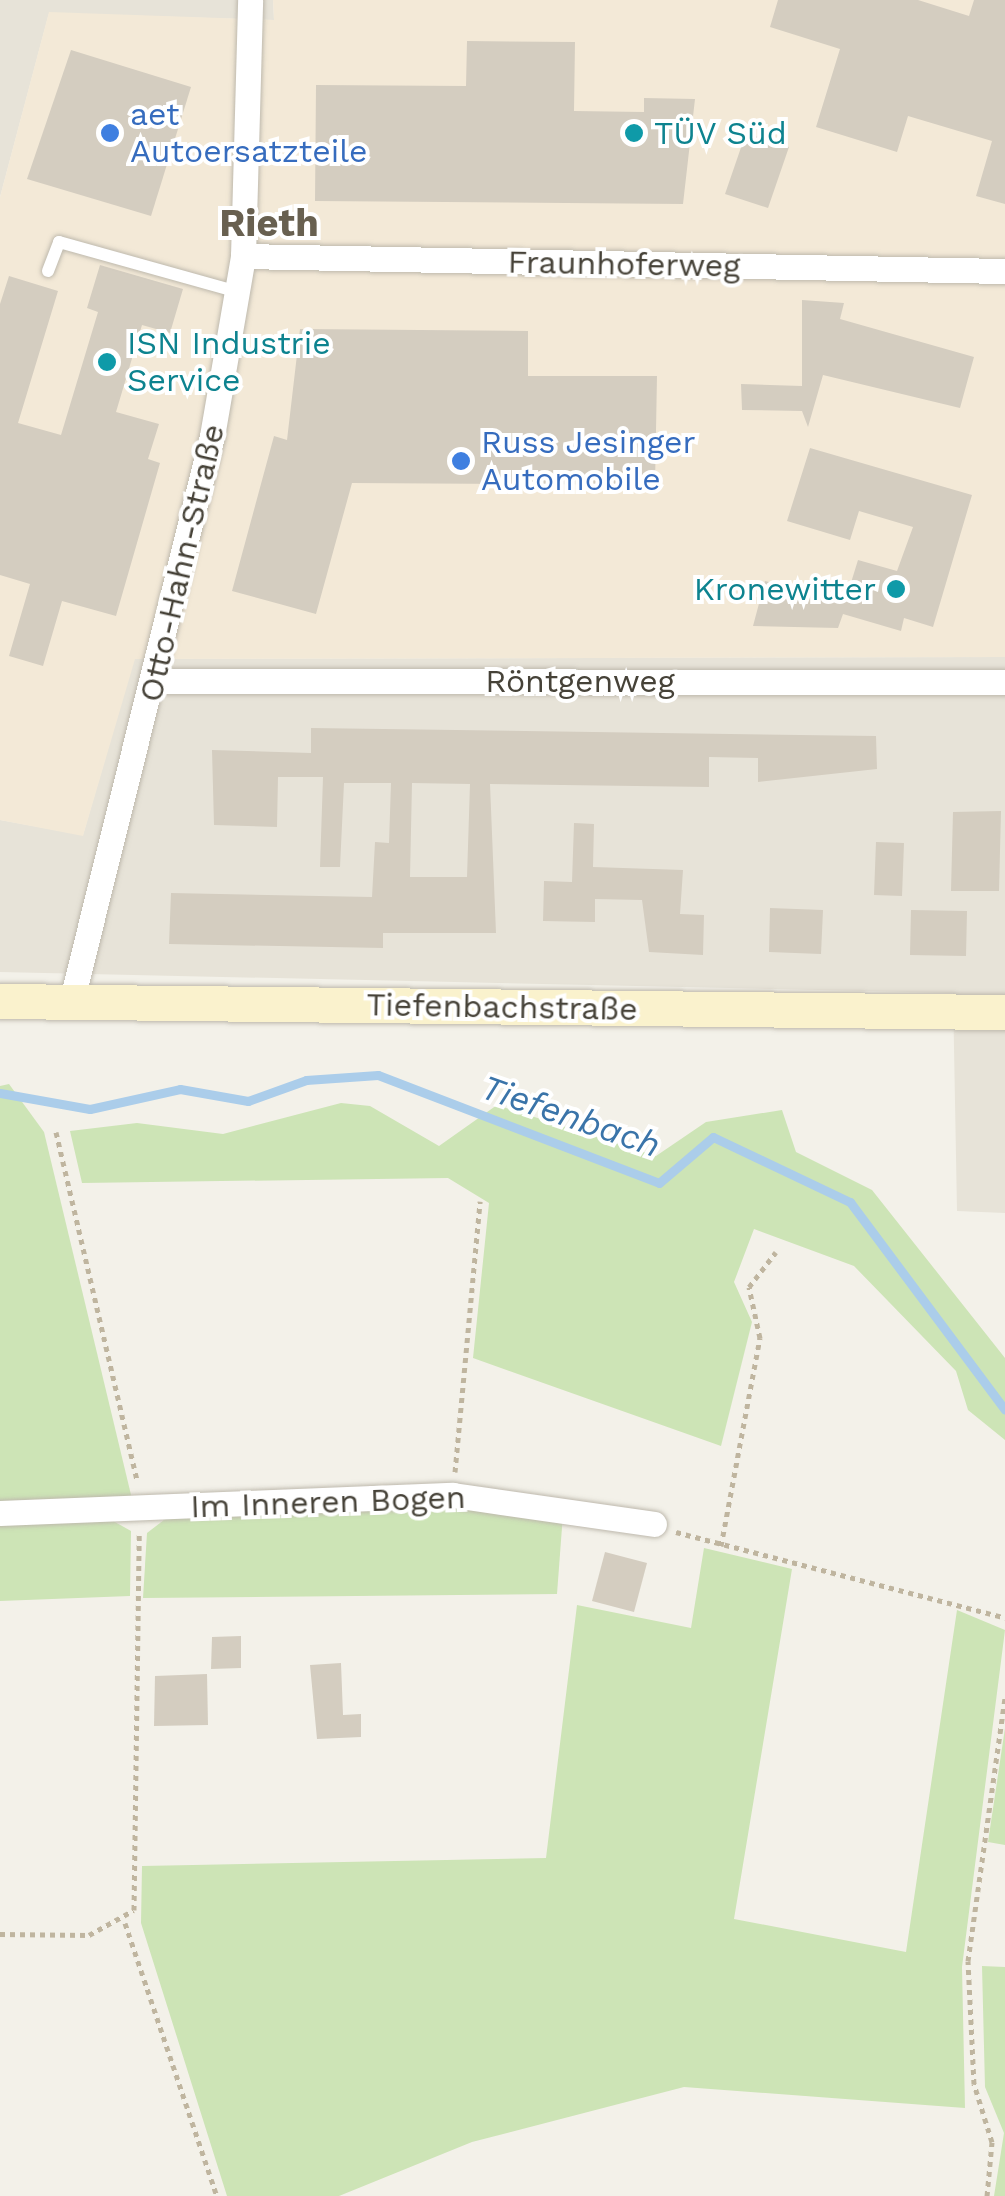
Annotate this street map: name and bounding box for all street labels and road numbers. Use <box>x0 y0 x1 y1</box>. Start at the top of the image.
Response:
street label: Fraunhoferweg <box>507 243 741 285</box>
street label: Otto-Hahn-Straße <box>131 420 233 706</box>
street label: Röntgenweg <box>485 662 675 700</box>
street label: Tiefenbachstraße <box>366 985 638 1029</box>
street label: Im Inneren Bogen <box>190 1478 466 1526</box>

